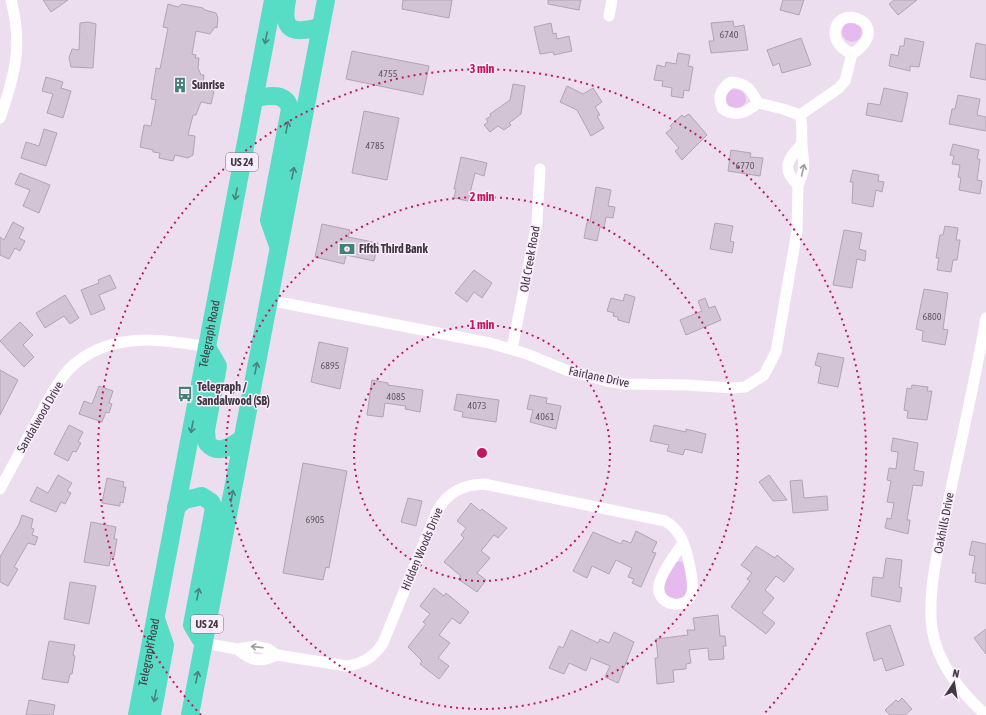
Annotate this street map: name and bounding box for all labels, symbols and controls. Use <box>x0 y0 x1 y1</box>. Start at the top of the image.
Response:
house number: 6740 <box>720 29 739 40</box>
one-way arrow <box>261 31 269 44</box>
text: 3 min <box>470 62 494 76</box>
house number: 4755 <box>379 68 398 79</box>
building icon: Sunrise <box>171 76 189 94</box>
place label: Sunrise <box>192 78 225 92</box>
one-way arrow <box>283 121 291 134</box>
house number: 4785 <box>366 140 385 151</box>
road number: US 24 <box>226 153 258 171</box>
house number: 6770 <box>736 160 755 171</box>
one-way arrow <box>800 163 808 176</box>
one-way arrow <box>289 167 297 180</box>
one-way arrow <box>232 187 240 200</box>
text: 2 min <box>470 190 494 204</box>
street label: Old Creek Road <box>517 225 543 293</box>
bank icon: Fifth Third Bank <box>338 240 356 258</box>
place label: Fifth Third Bank <box>359 242 428 256</box>
street label: Telegraph Road <box>196 299 223 369</box>
house number: 6800 <box>923 311 942 322</box>
text: 1 min <box>470 318 494 332</box>
house number: 6895 <box>321 360 340 371</box>
one-way arrow <box>252 362 260 375</box>
street label: Fairlane Drive <box>567 364 631 390</box>
street label: Sandalwood Drive <box>14 379 66 455</box>
place label: Telegraph / Sandalwood (SB) <box>197 380 270 408</box>
bus stop icon: Telegraph / Sandalwood (SB) <box>176 385 194 403</box>
house number: 4085 <box>387 391 406 402</box>
house number: 4073 <box>468 400 487 411</box>
house number: 4061 <box>536 411 555 422</box>
one-way arrow <box>187 420 195 433</box>
centre of rings <box>475 446 489 460</box>
one-way arrow <box>228 489 236 502</box>
street label: Oakhills Drive <box>931 491 957 555</box>
street label: Hidden Woods Drive <box>398 506 446 592</box>
house number: 6905 <box>306 514 325 525</box>
one-way arrow <box>194 588 202 601</box>
road number: US 24 <box>191 615 223 633</box>
street label: Telegraph Road <box>136 617 162 687</box>
one-way arrow <box>251 643 264 650</box>
north arrow <box>934 663 974 703</box>
text: N <box>952 667 961 680</box>
one-way arrow <box>193 671 201 684</box>
one-way arrow <box>151 690 159 703</box>

